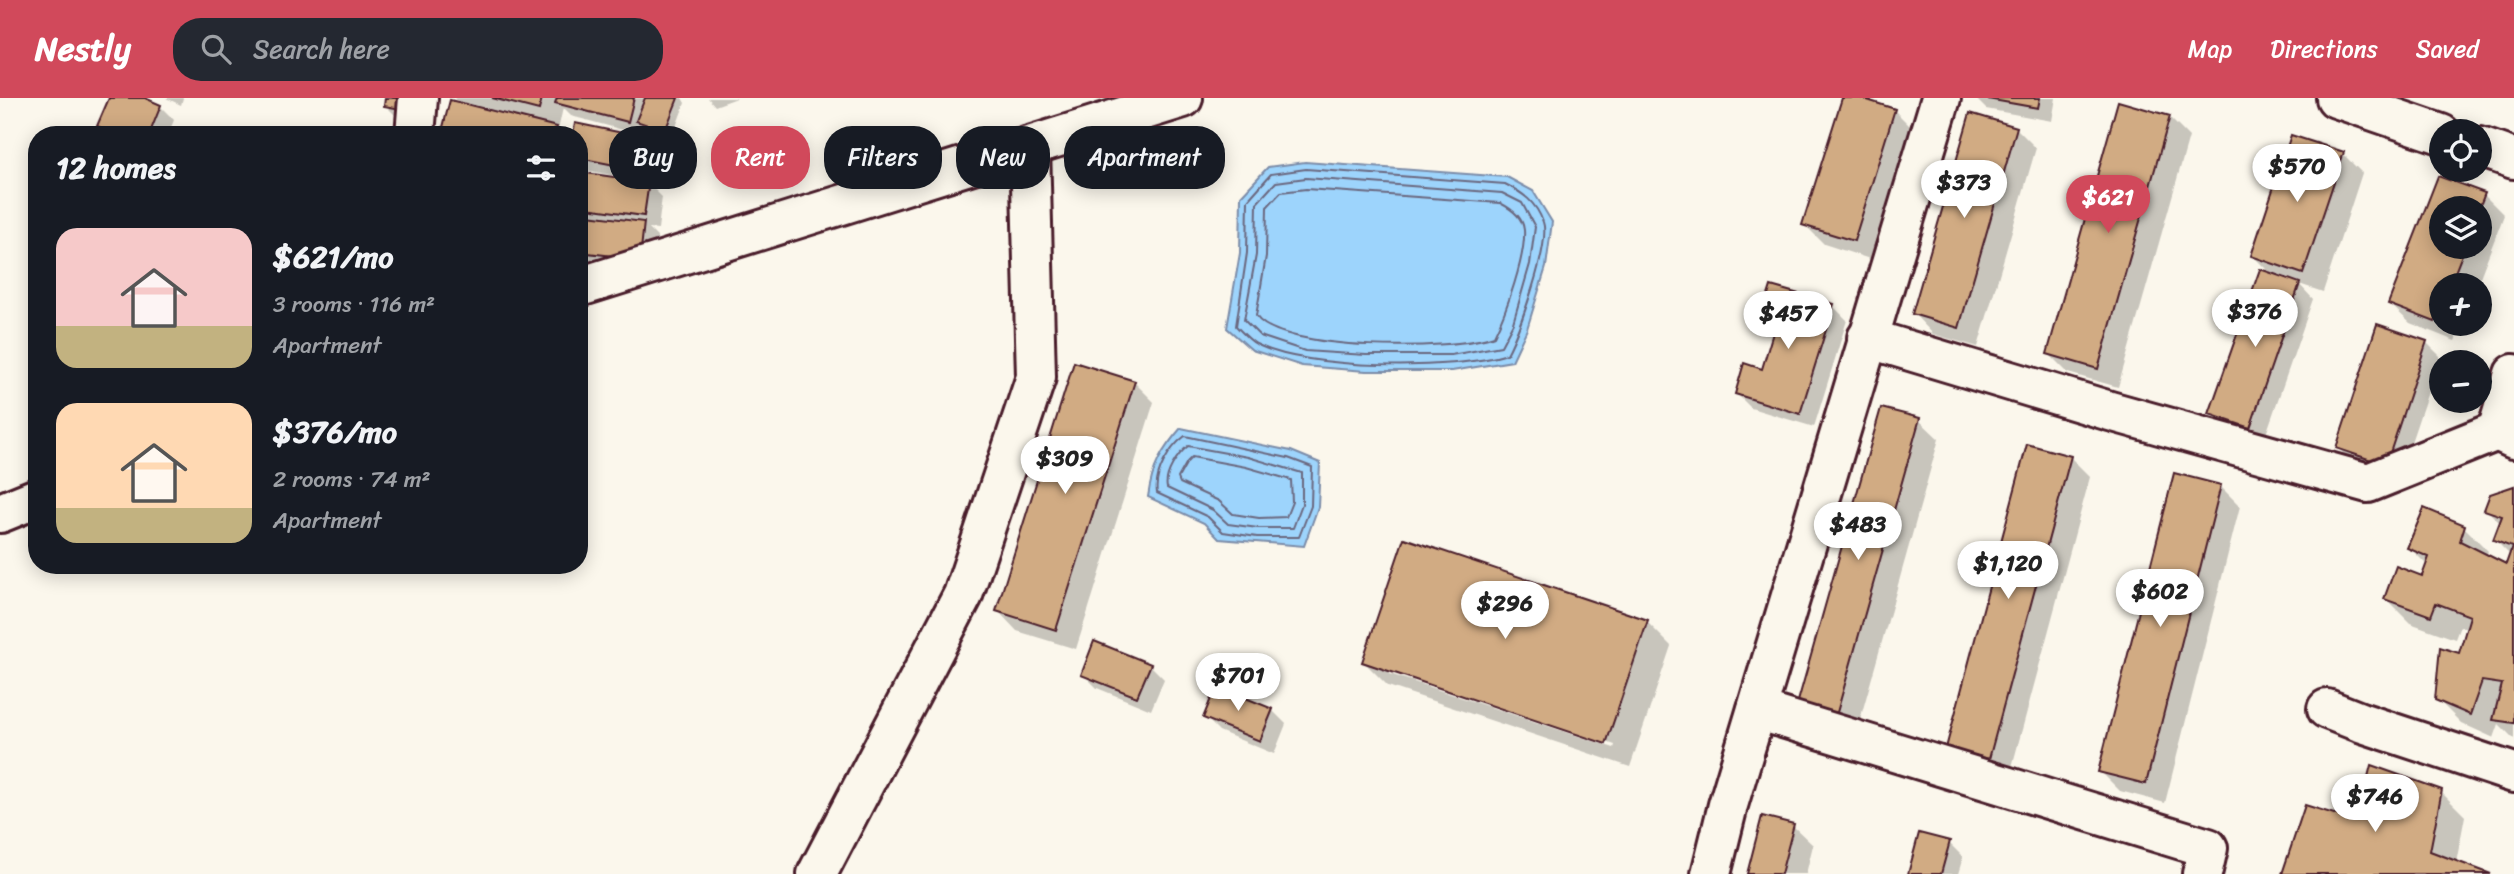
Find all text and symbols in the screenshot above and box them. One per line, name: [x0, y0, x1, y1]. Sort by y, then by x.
search box: [173, 18, 663, 81]
text: Nestly: [35, 20, 131, 78]
text: Search here: [253, 26, 390, 72]
text: Map: [2188, 28, 2232, 70]
text: Directions: [2270, 28, 2378, 70]
text: Saved: [2416, 28, 2479, 70]
icon: search: [197, 30, 235, 68]
map controls: [2429, 119, 2492, 413]
button: locate: [2429, 119, 2492, 182]
chip: Buy: [609, 126, 697, 189]
chip: Rent: [711, 126, 810, 189]
chip: Filters: [824, 126, 942, 189]
chip: New: [956, 126, 1050, 189]
chip: Apartment: [1064, 126, 1225, 189]
text: 12 homes: [56, 141, 176, 195]
pin: $570: [2256, 144, 2338, 204]
text: $570: [2268, 146, 2326, 187]
icon: filters: [522, 149, 560, 187]
pin: $373: [1923, 160, 2005, 220]
text: $373: [1937, 162, 1991, 203]
pin: $621: [2067, 176, 2149, 235]
text: $621: [2082, 177, 2134, 218]
button: layers: [2429, 196, 2492, 259]
text: $621/mo: [273, 230, 394, 284]
icon: home: [112, 256, 196, 340]
button: +: [2429, 273, 2492, 336]
text: 3 rooms · 116 m²: [273, 284, 435, 325]
pin: $376: [2214, 289, 2296, 349]
text: $376: [2228, 291, 2282, 332]
pin: $457: [1747, 292, 1829, 351]
text: $457: [1759, 293, 1817, 334]
text: Apartment: [273, 325, 382, 366]
button: −: [2429, 350, 2492, 413]
text: $376/mo: [273, 405, 397, 459]
icon: home: [112, 431, 196, 515]
pin: $309: [1024, 436, 1106, 496]
text: $309: [1037, 438, 1093, 479]
text: 2 rooms · 74 m²: [273, 459, 430, 500]
text: Apartment: [273, 500, 382, 541]
pin: $483: [1817, 503, 1899, 562]
text: $483: [1830, 504, 1886, 545]
pin: $1,120: [1951, 542, 2065, 601]
text: $1,120: [1973, 543, 2043, 584]
pin: $602: [2119, 570, 2201, 629]
text: $602: [2132, 571, 2188, 612]
pin: $296: [1464, 582, 1546, 641]
text: $296: [1477, 583, 1533, 624]
pin: $701: [1197, 654, 1279, 713]
text: $701: [1211, 655, 1265, 696]
pin: $746: [2334, 774, 2416, 834]
text: $746: [2347, 776, 2403, 817]

